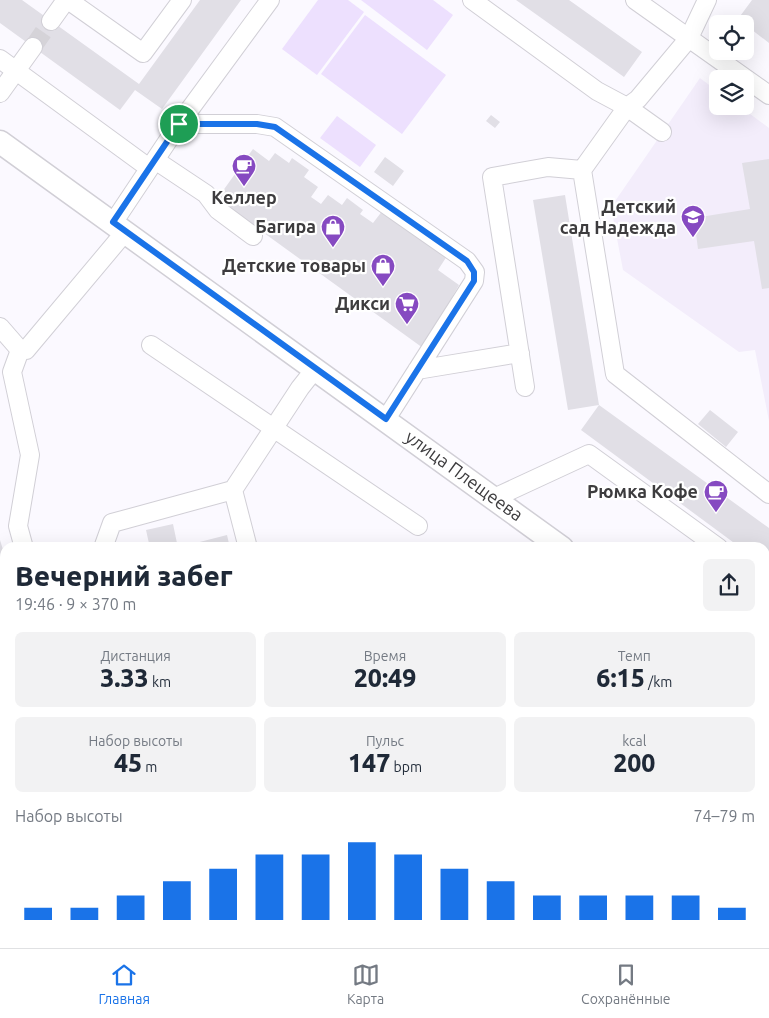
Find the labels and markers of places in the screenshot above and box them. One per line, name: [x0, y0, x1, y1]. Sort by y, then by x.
pin: [158, 103, 200, 145]
cafe icon: Келлер: [231, 153, 257, 187]
place label: Келлер: [211, 187, 277, 207]
place label: Детский сад Надежда: [560, 196, 676, 237]
school or university icon: Детский сад Надежда: [680, 204, 706, 238]
shop icon: Багира: [320, 214, 346, 248]
place label: Багира: [255, 216, 316, 236]
shop icon: Детские товары: [370, 253, 396, 287]
place label: Детские товары: [222, 255, 366, 275]
supermarket icon: Дикси: [394, 291, 420, 325]
place label: Дикси: [335, 293, 390, 313]
cafe icon: Рюмка Кофе: [703, 479, 729, 513]
place label: Рюмка Кофе: [587, 481, 698, 501]

